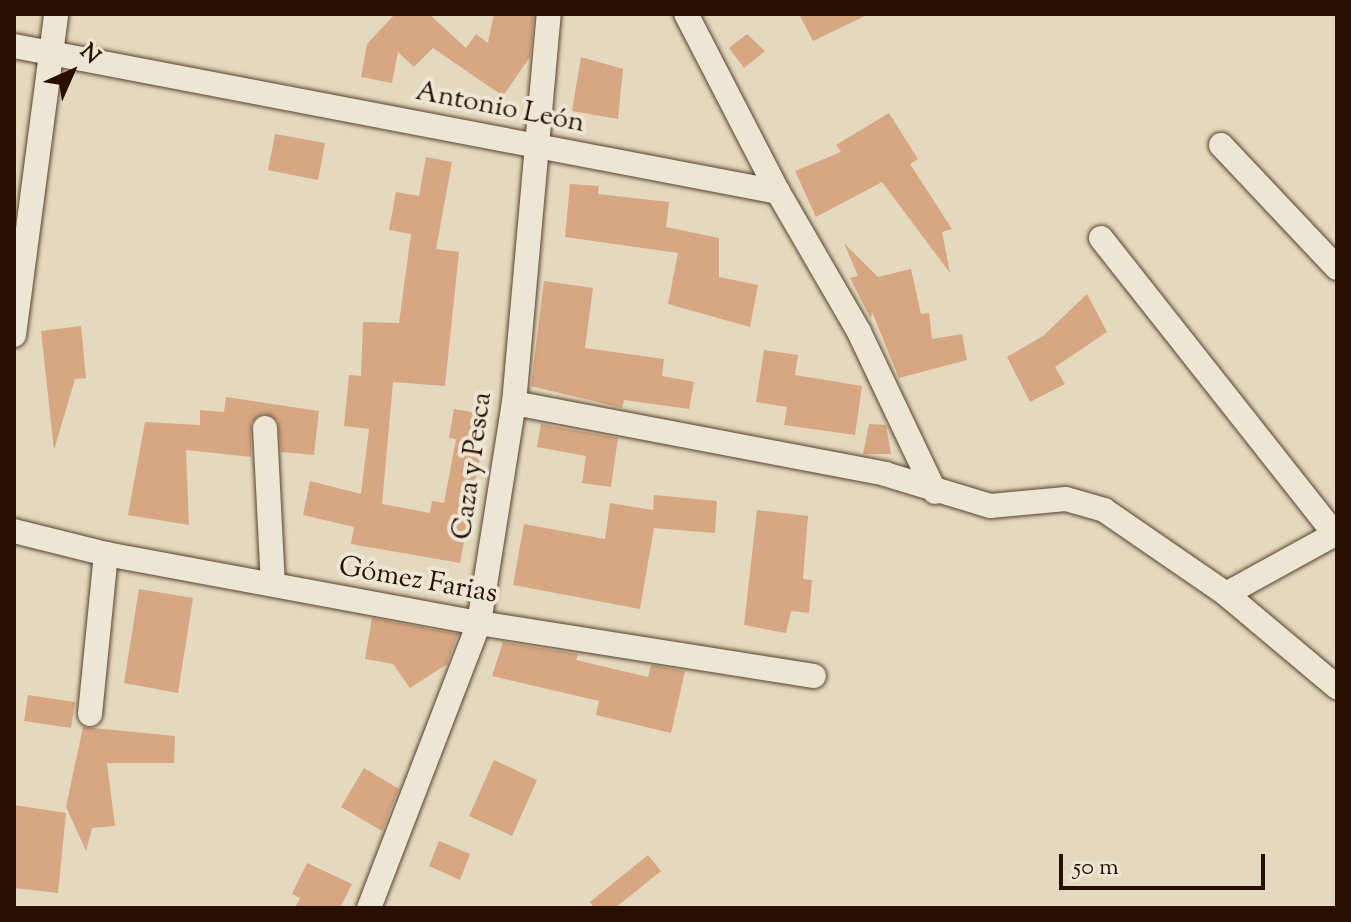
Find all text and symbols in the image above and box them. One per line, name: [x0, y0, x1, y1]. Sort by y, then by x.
north arrow: [32, 32, 112, 112]
text: N: [71, 38, 106, 73]
street label: Antonio León: [413, 75, 587, 141]
street label: Caza y Pesca: [446, 390, 500, 542]
street label: Gómez Farias: [336, 551, 500, 611]
scale bar: [1063, 838, 1269, 888]
text: 50 m: [1073, 851, 1119, 885]

